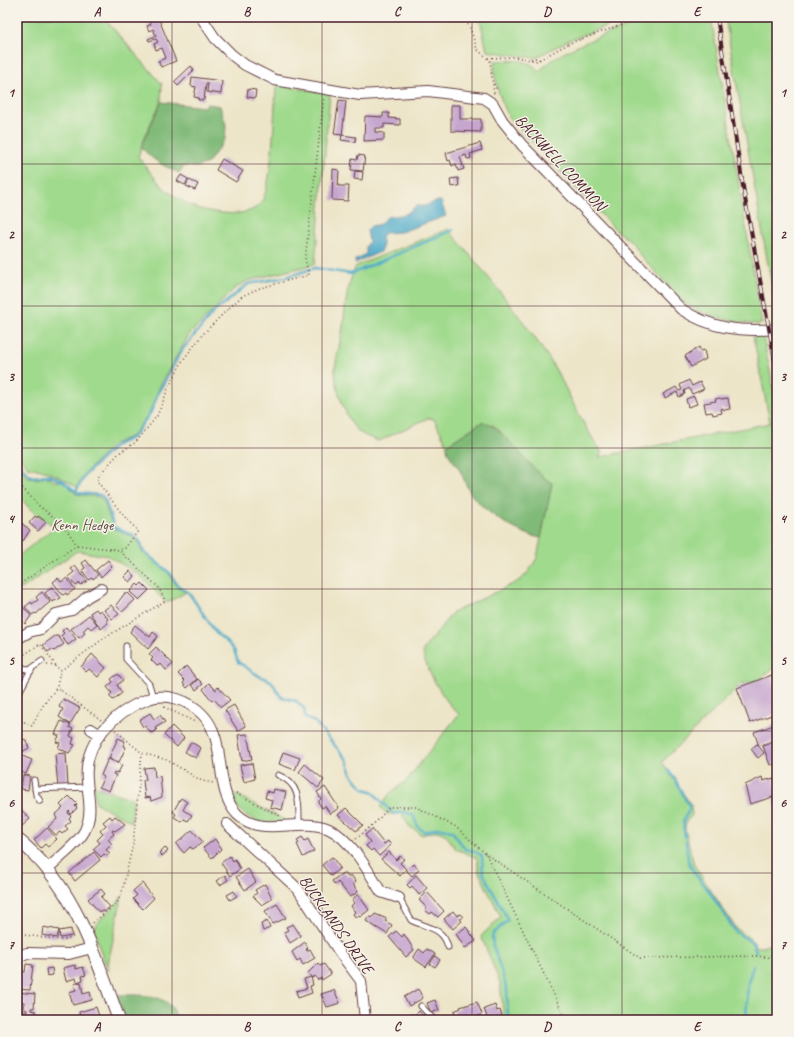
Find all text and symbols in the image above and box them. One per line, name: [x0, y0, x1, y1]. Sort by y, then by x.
text: A: [94, 4, 102, 20]
text: B: [244, 4, 252, 20]
text: C: [394, 4, 402, 20]
text: D: [543, 4, 552, 20]
text: E: [694, 4, 703, 20]
text: 1: [8, 85, 16, 101]
text: 1: [780, 85, 788, 101]
street label: BACKWELL COMMON: [511, 110, 612, 217]
text: 2: [8, 227, 15, 243]
text: 2: [780, 227, 787, 243]
text: 3: [8, 369, 15, 385]
text: 3: [780, 369, 787, 385]
text: 4: [8, 511, 16, 527]
text: 4: [780, 511, 788, 527]
park label: Kenn Hedge: [51, 515, 115, 535]
text: 5: [8, 653, 15, 669]
text: 5: [780, 653, 787, 669]
text: 6: [8, 795, 15, 811]
text: 6: [780, 795, 787, 811]
street label: BUCKLANDS DRIVE: [295, 871, 379, 980]
text: 7: [8, 937, 15, 953]
text: 7: [780, 937, 787, 953]
text: A: [94, 1019, 102, 1035]
text: B: [244, 1019, 252, 1035]
text: C: [394, 1019, 402, 1035]
text: D: [543, 1019, 552, 1035]
text: E: [694, 1019, 703, 1035]

